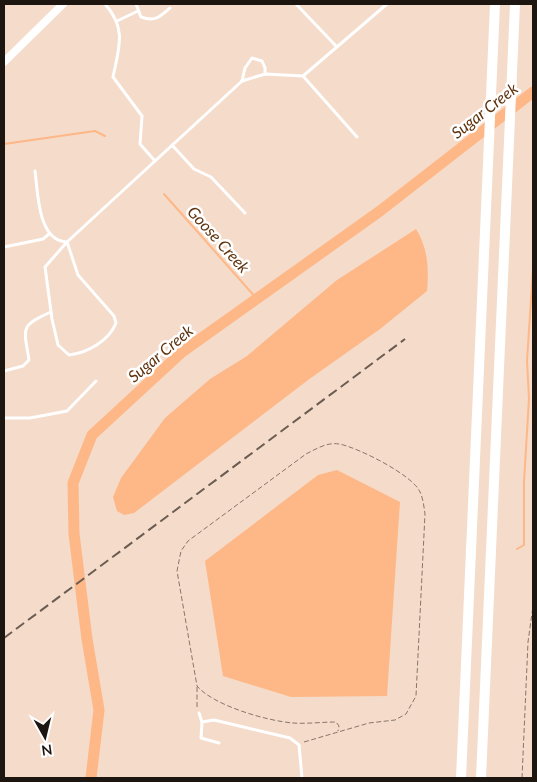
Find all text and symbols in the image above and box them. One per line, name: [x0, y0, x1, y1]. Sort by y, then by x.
water label: Sugar Creek: [447, 78, 521, 142]
water label: Goose Creek: [184, 202, 254, 277]
water label: Sugar Creek: [124, 320, 197, 386]
north arrow: [20, 712, 70, 762]
text: N: [40, 741, 53, 760]

